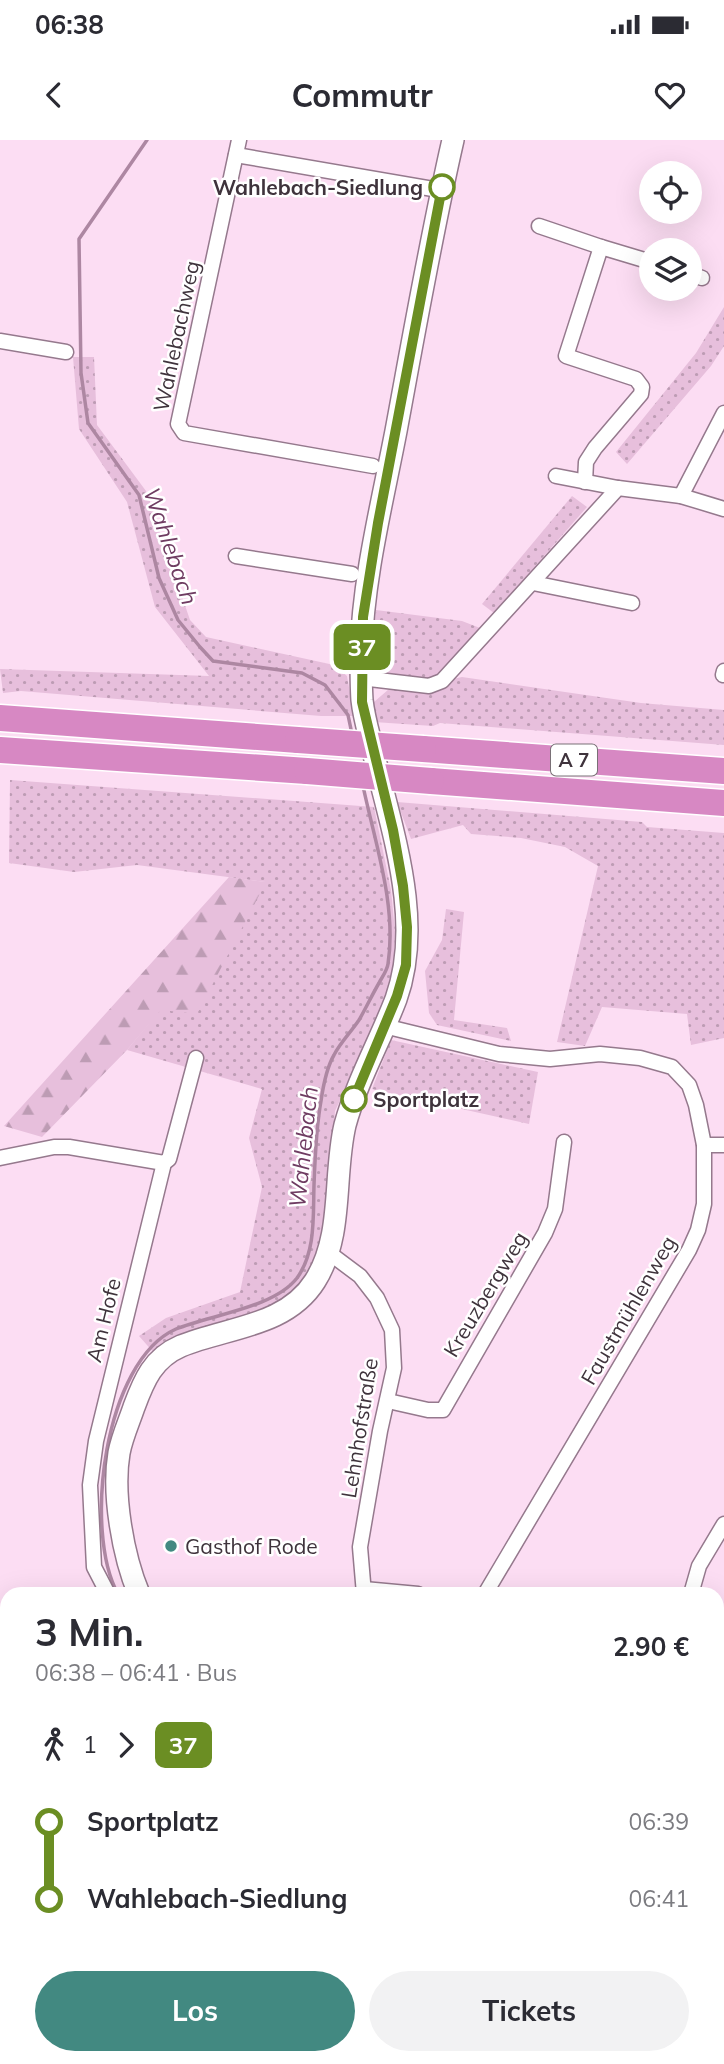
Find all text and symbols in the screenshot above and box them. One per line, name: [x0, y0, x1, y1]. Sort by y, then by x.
text: 06:38: [35, 8, 104, 41]
text: Commutr: [291, 75, 433, 115]
icon: back: [35, 76, 73, 114]
icon: heart: [651, 76, 689, 114]
map controls: [639, 161, 702, 301]
button: locate: [639, 161, 702, 224]
place label: Wahlebach-Siedlung: [213, 174, 423, 200]
marker: Wahlebach-Siedlung: [429, 174, 455, 200]
button: layers: [639, 238, 702, 301]
street label: Wahlebachweg: [147, 258, 205, 414]
water label: Wahlebach: [137, 484, 205, 608]
line badge: 37: [330, 624, 394, 670]
text: 37: [348, 632, 376, 662]
road number: A 7: [551, 744, 597, 776]
water label: Wahlebach: [282, 1085, 324, 1209]
marker: Sportplatz: [341, 1086, 367, 1112]
place label: Sportplatz: [373, 1086, 479, 1112]
street label: Kreuzbergweg: [437, 1227, 533, 1361]
street label: Faustmühlenweg: [575, 1231, 681, 1389]
street label: Am Hofe: [80, 1275, 126, 1365]
street label: Lehnhofstraße: [335, 1356, 383, 1500]
place label: Gasthof Rode: [185, 1533, 318, 1559]
marker: Gasthof Rode: [163, 1538, 179, 1554]
text: 3 Min.: [35, 1608, 144, 1656]
text: 2.90 €: [613, 1630, 689, 1663]
text: 06:38 – 06:41 · Bus: [35, 1658, 237, 1687]
icon: walk: [35, 1726, 73, 1764]
icon: forward: [107, 1726, 145, 1764]
text: 1: [83, 1730, 97, 1759]
text: 37: [169, 1730, 198, 1760]
text: Sportplatz: [87, 1805, 219, 1838]
text: 06:39: [629, 1807, 689, 1836]
text: Wahlebach-Siedlung: [87, 1882, 347, 1915]
text: 06:41: [629, 1884, 689, 1913]
button: Los: [35, 1971, 355, 2051]
button: Tickets: [369, 1971, 689, 2051]

